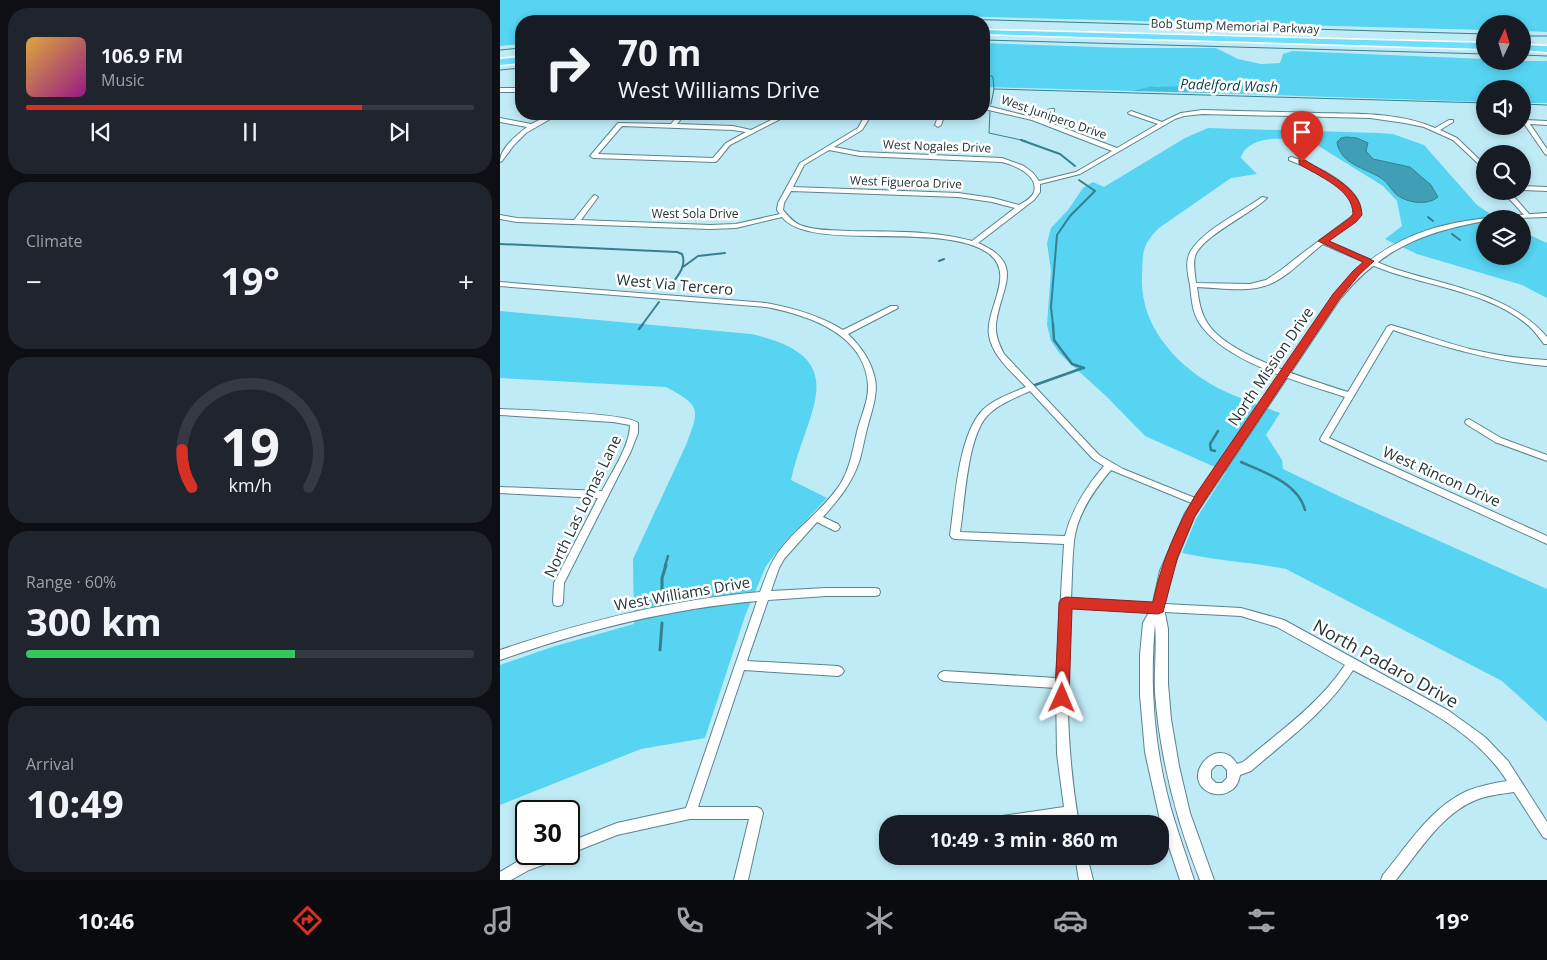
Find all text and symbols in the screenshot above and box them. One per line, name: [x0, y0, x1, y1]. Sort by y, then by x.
street label: Bob Stump Memorial Parkway: [1150, 15, 1321, 37]
north arrow: [1476, 15, 1531, 70]
map controls: [1476, 15, 1531, 265]
text: 70 m: [618, 29, 701, 76]
icon: right: [535, 35, 600, 100]
text: 106.9 FM: [101, 43, 183, 69]
text: Music: [101, 69, 145, 91]
text: West Williams Drive: [618, 74, 820, 104]
water label: Padelford Wash: [1180, 74, 1278, 96]
button: sound: [1476, 80, 1531, 135]
street label: West Junipero Drive: [999, 91, 1109, 143]
pin: [1281, 111, 1323, 162]
icon: previous: [87, 118, 115, 146]
icon: pause: [236, 118, 264, 146]
icon: next: [385, 118, 413, 146]
icon: arrive: [1288, 118, 1316, 146]
street label: West Nogales Drive: [883, 136, 992, 156]
button: search: [1476, 145, 1531, 200]
street label: West Figueroa Drive: [850, 172, 963, 192]
street label: West Sola Drive: [652, 205, 739, 222]
button: layers: [1476, 210, 1531, 265]
text: Climate: [26, 230, 83, 252]
text: 19°: [220, 254, 280, 306]
text: −: [26, 262, 42, 300]
text: +: [458, 262, 474, 300]
street label: West Via Tercero: [616, 269, 734, 299]
street label: North Mission Drive: [1223, 303, 1317, 429]
text: 19: [220, 410, 280, 481]
street label: North Las Lomas Lane: [539, 432, 625, 580]
street label: West Rincon Drive: [1380, 441, 1504, 511]
text: km/h: [228, 473, 272, 497]
text: Range · 60%: [26, 571, 116, 593]
street label: West Williams Drive: [612, 571, 752, 615]
text: 300 km: [26, 595, 162, 647]
street label: North Padaro Drive: [1309, 613, 1463, 713]
position arrow: [1035, 671, 1087, 723]
text: Arrival: [26, 753, 74, 775]
text: 10:49: [26, 777, 124, 829]
speed limit sign: 30: [515, 800, 580, 865]
text: 10:49 · 3 min · 860 m: [930, 827, 1118, 853]
icon: directions: [290, 903, 325, 938]
icon: music: [481, 903, 516, 938]
icon: phone: [672, 903, 707, 938]
icon: climate: [862, 903, 897, 938]
icon: car: [1053, 903, 1088, 938]
icon: filters: [1244, 903, 1279, 938]
text: 10:46: [78, 905, 134, 935]
text: 19°: [1434, 905, 1469, 935]

